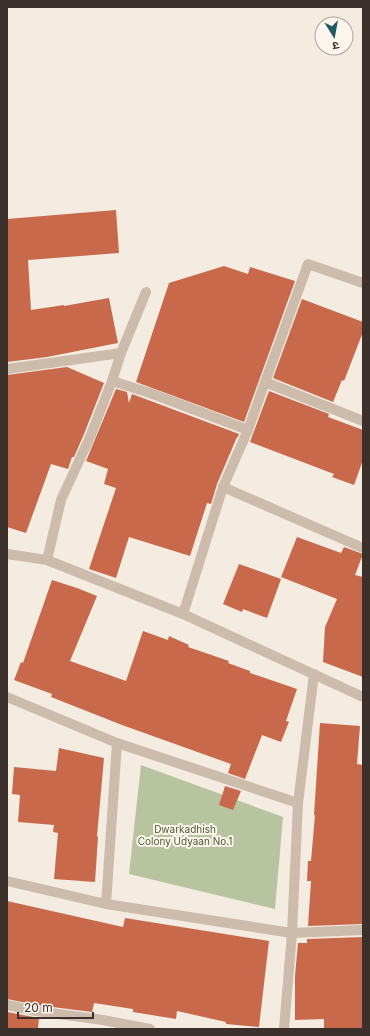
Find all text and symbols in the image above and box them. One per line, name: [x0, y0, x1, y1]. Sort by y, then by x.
north arrow: [314, 16, 354, 56]
text: उ: [331, 38, 340, 53]
park label: Dwarkadhish Colony Udyaan No.1: [138, 823, 232, 847]
scale bar: [18, 994, 93, 1020]
text: 20 m: [24, 1000, 53, 1015]

